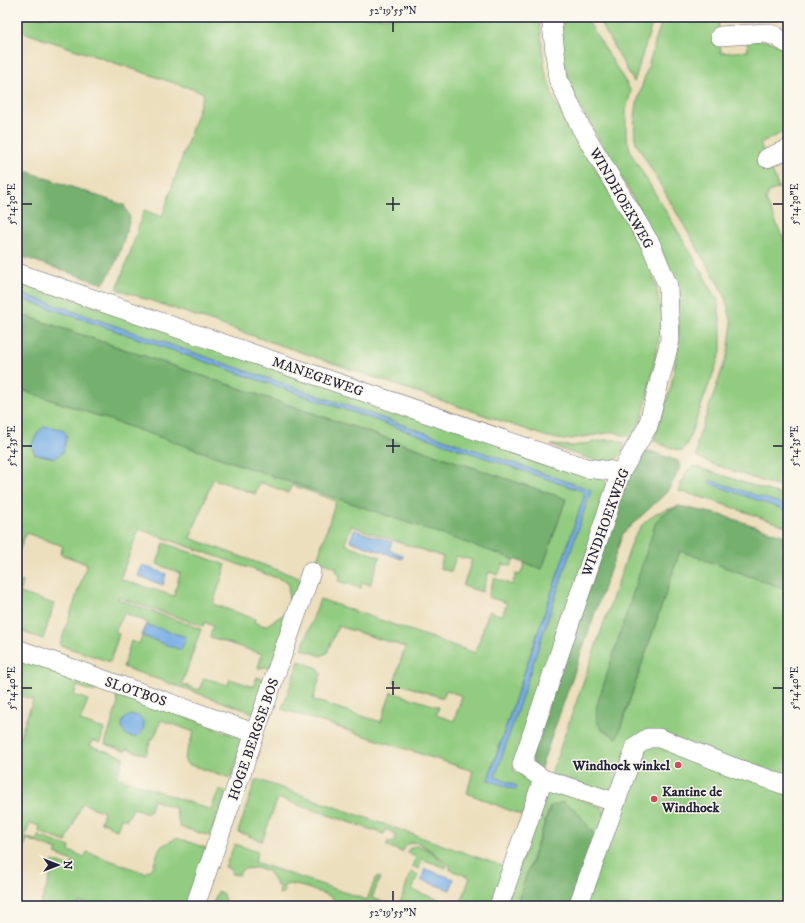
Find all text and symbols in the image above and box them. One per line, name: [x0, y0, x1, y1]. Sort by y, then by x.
text: 52°19'55"N: [369, 5, 417, 17]
street label: WINDHOEKWEG: [584, 144, 657, 252]
text: 5°14'30"E: [6, 183, 18, 225]
text: 5°14'30"E: [789, 183, 801, 225]
street label: MANEGEWEG: [270, 353, 366, 401]
text: 5°14'35"E: [6, 426, 18, 466]
text: 5°14'35"E: [789, 426, 801, 466]
street label: WINDHOEKWEG: [578, 466, 634, 580]
text: 5°14'40"E: [6, 666, 18, 710]
text: 5°14'40"E: [789, 666, 801, 710]
street label: SLOTBOS: [102, 673, 169, 711]
street label: HOGE BERGSE BOS: [225, 676, 283, 803]
place label: Windhoek winkel: [572, 757, 671, 775]
marker: Windhoek winkel: [673, 760, 683, 770]
place label: Kantine de Windhoek: [661, 783, 722, 817]
marker: Kantine de Windhoek: [649, 794, 659, 804]
north arrow: [38, 845, 78, 885]
text: N: [60, 860, 74, 870]
text: 52°19'55"N: [369, 907, 417, 919]

